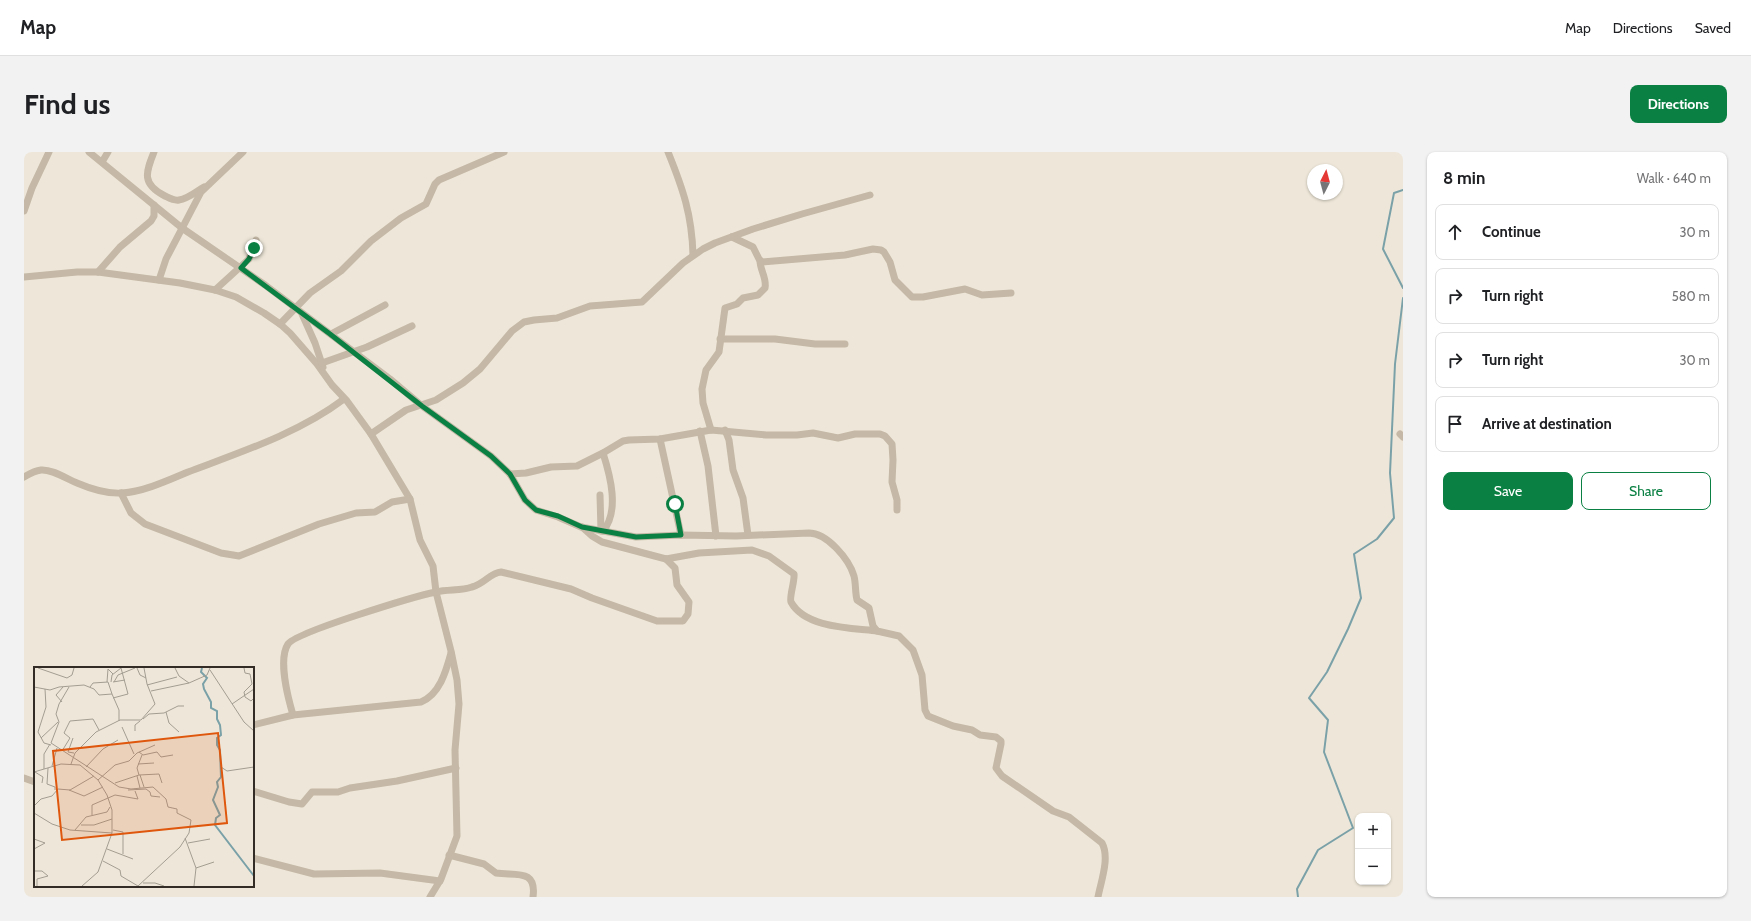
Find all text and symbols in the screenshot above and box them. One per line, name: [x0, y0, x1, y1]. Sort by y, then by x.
text: Map: [20, 16, 56, 39]
text: Map: [1565, 19, 1591, 37]
text: Directions: [1613, 19, 1673, 37]
text: Saved: [1695, 19, 1731, 37]
button: Directions: [1630, 85, 1727, 123]
text: Find us: [24, 87, 110, 121]
north arrow: [1307, 164, 1343, 200]
text: 8 min: [1443, 168, 1485, 188]
text: Walk · 640 m: [1637, 170, 1711, 186]
icon: ahead: [1444, 221, 1466, 243]
text: Continue: [1482, 223, 1541, 241]
text: 30 m: [1680, 224, 1710, 240]
route end: [245, 239, 263, 257]
icon: right: [1444, 285, 1466, 307]
text: Turn right: [1482, 287, 1543, 305]
text: 580 m: [1672, 288, 1710, 304]
icon: right: [1444, 349, 1466, 371]
text: Turn right: [1482, 351, 1543, 369]
text: 30 m: [1680, 352, 1710, 368]
icon: arrive: [1444, 413, 1466, 435]
text: Arrive at destination: [1482, 415, 1612, 433]
button: Save: [1443, 472, 1573, 510]
button: Share: [1581, 472, 1711, 510]
route start: [666, 495, 684, 513]
inset map: [34, 667, 254, 887]
map controls: [1355, 813, 1391, 885]
button: +: [1355, 813, 1391, 849]
button: −: [1355, 849, 1391, 885]

